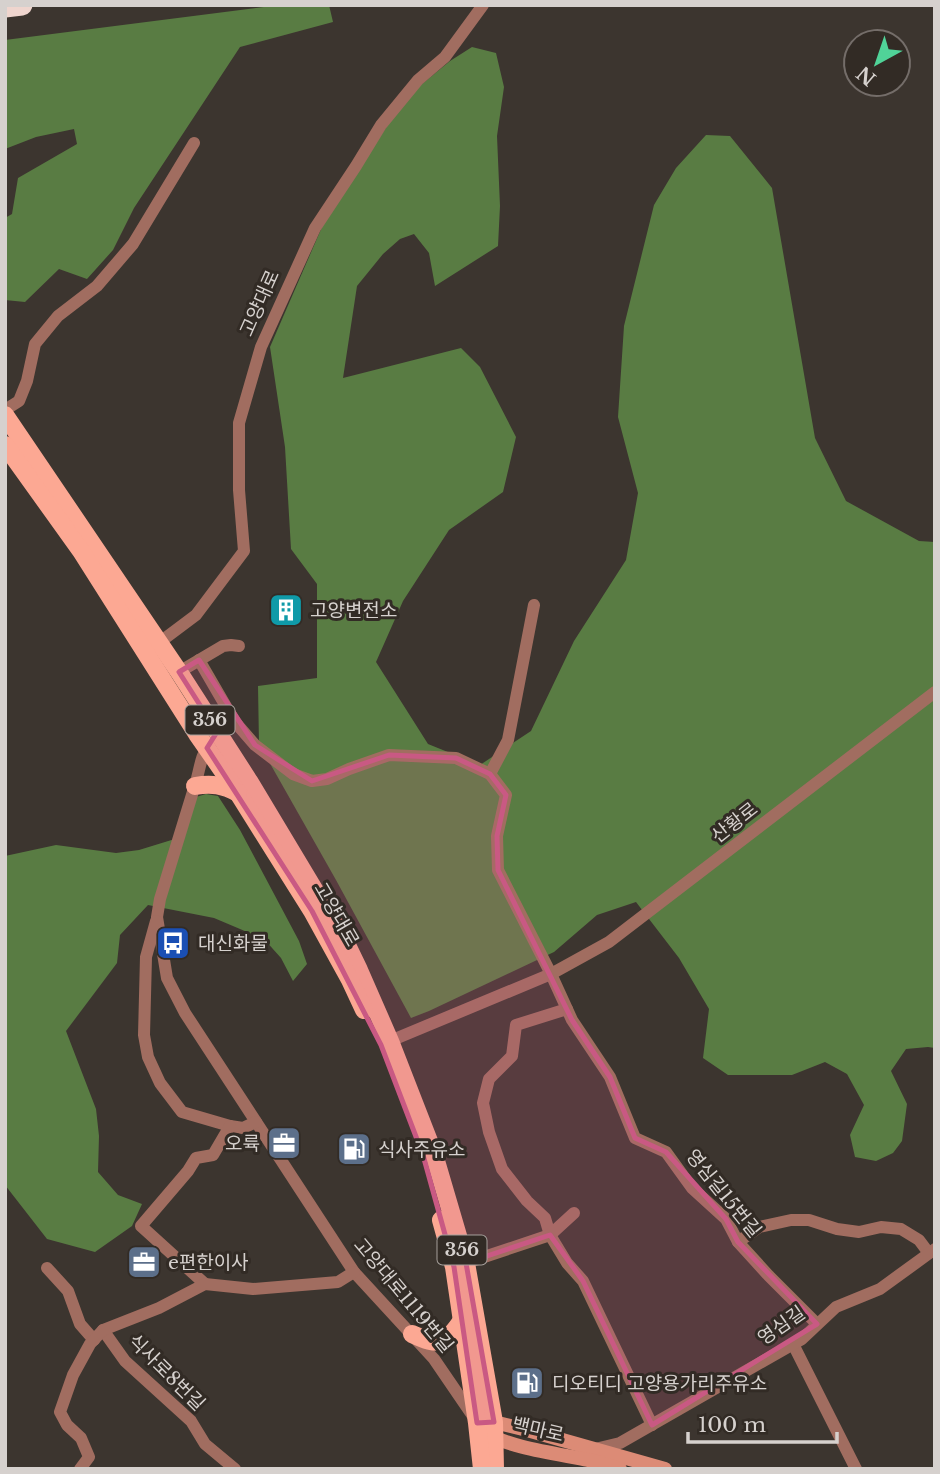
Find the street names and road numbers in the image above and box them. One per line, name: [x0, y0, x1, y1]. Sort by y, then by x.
street label: 고양대로: [235, 267, 284, 340]
road number: 356: [186, 706, 234, 734]
street label: 산황로: [707, 797, 762, 848]
street label: 고양대로: [309, 878, 364, 950]
street label: 영심길15번길: [681, 1145, 766, 1242]
street label: 고양대로1119번길: [349, 1233, 458, 1357]
road number: 356: [438, 1236, 486, 1265]
street label: 영심길: [753, 1301, 809, 1350]
street label: 식사로8번길: [124, 1329, 210, 1415]
street label: 백마로: [510, 1412, 566, 1447]

